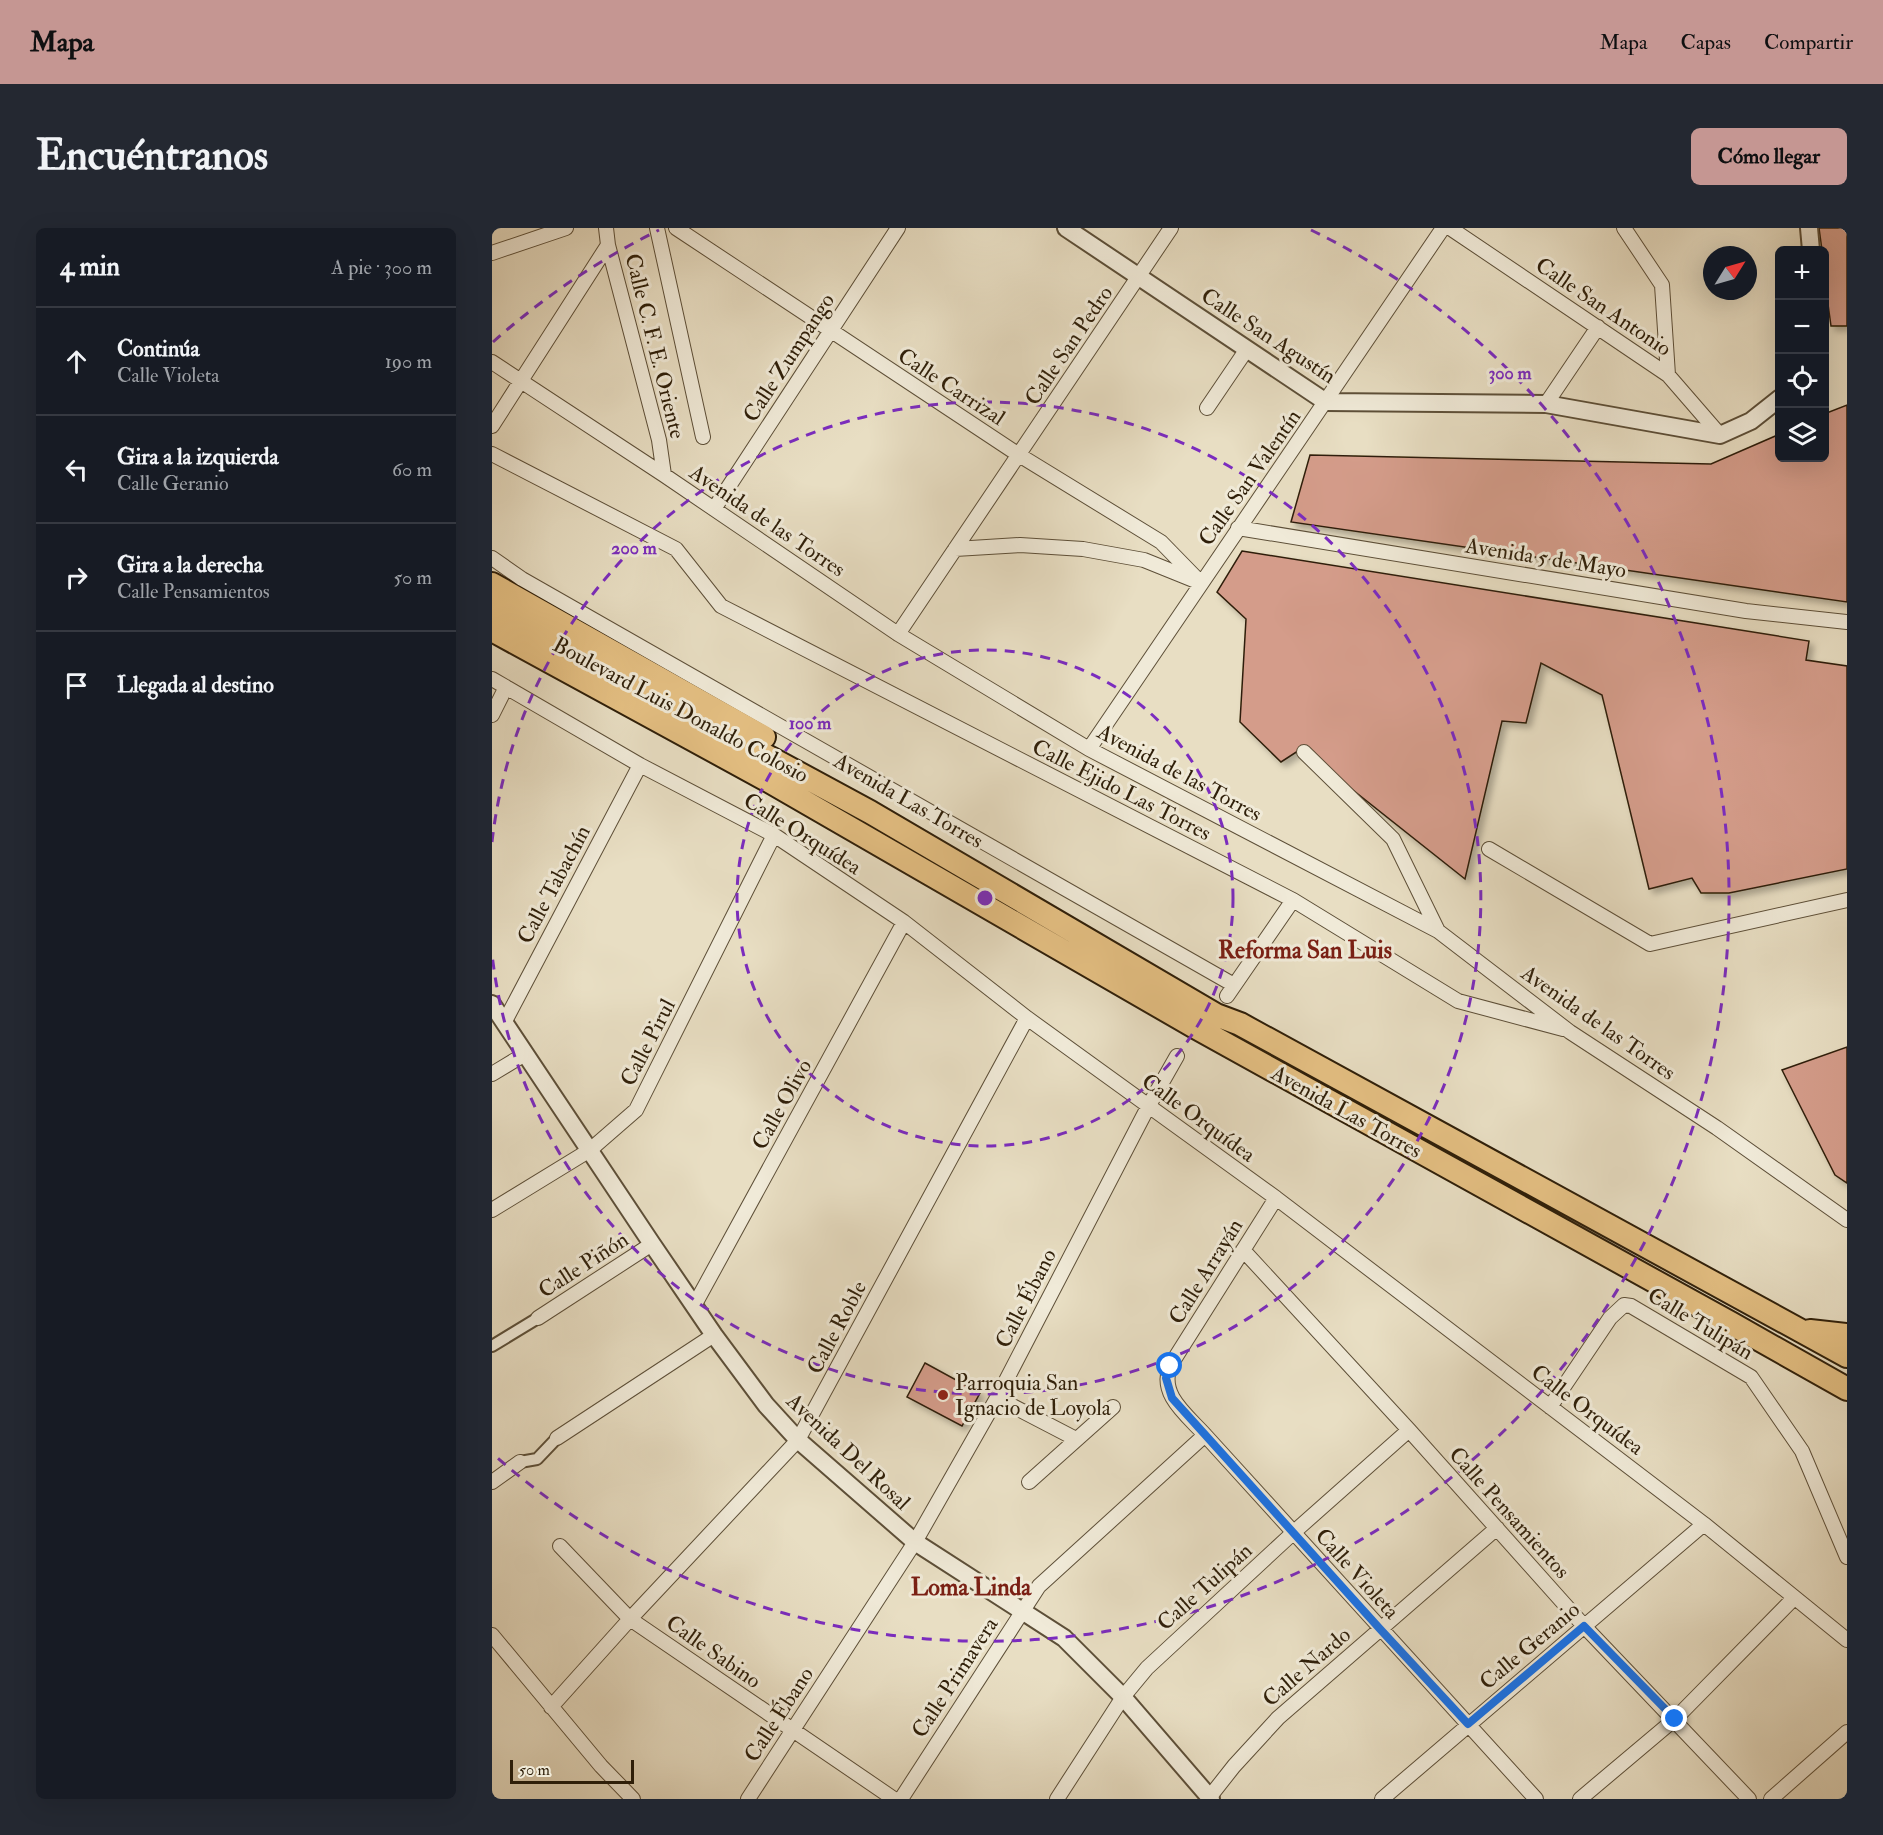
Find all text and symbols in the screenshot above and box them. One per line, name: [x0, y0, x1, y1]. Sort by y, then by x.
text: Mapa: [30, 25, 94, 60]
text: Mapa: [1600, 29, 1648, 56]
text: Capas: [1681, 29, 1731, 56]
text: Compartir: [1764, 29, 1853, 56]
button: Cómo llegar: [1691, 128, 1847, 185]
text: Encuéntranos: [36, 130, 268, 182]
north arrow: [1703, 246, 1757, 300]
map controls: [1775, 246, 1829, 462]
button: +: [1775, 246, 1829, 300]
text: 4 min: [60, 251, 120, 283]
street label: Calle C. F. E. Oriente: [618, 251, 692, 442]
street label: Calle San Antonio: [1530, 251, 1677, 363]
text: A pie · 300 m: [331, 255, 432, 280]
street label: Calle San Pedro: [1019, 280, 1119, 411]
street label: Calle San Agustín: [1196, 282, 1341, 390]
street label: Calle Zumpango: [737, 288, 842, 428]
button: −: [1775, 300, 1829, 354]
text: Continúa: [117, 335, 200, 363]
street label: Calle Carrizal: [892, 342, 1011, 432]
icon: ahead: [60, 345, 93, 378]
text: 190 m: [385, 349, 432, 374]
button: locate: [1775, 354, 1829, 408]
text: 300 m: [1488, 362, 1533, 385]
text: Calle Violeta: [117, 363, 219, 388]
street label: Calle San Valentín: [1192, 404, 1307, 551]
button: layers: [1775, 408, 1829, 462]
text: Gira a la izquierda: [117, 443, 278, 471]
icon: left: [60, 453, 93, 486]
text: 60 m: [392, 457, 432, 482]
street label: Avenida de las Torres: [683, 458, 851, 583]
text: Calle Geranio: [117, 471, 229, 496]
street label: Avenida 5 de Mayo: [1462, 531, 1628, 585]
text: 200 m: [611, 537, 658, 560]
text: Gira a la derecha: [117, 551, 263, 579]
icon: right: [60, 561, 93, 594]
text: 50 m: [393, 565, 432, 590]
text: Calle Pensamientos: [117, 579, 270, 604]
street label: Boulevard Luis Donaldo Colosio: [548, 630, 813, 789]
icon: arrive: [60, 669, 93, 702]
text: Llegada al destino: [117, 671, 274, 699]
text: 100 m: [789, 712, 832, 735]
street label: Avenida de las Torres: [1092, 717, 1267, 828]
street label: Calle Ejido Las Torres: [1027, 733, 1216, 847]
street label: Avenida Las Torres: [828, 746, 988, 855]
street label: Calle Orquídea: [738, 787, 867, 882]
street label: Calle Tabachín: [511, 820, 597, 949]
centre of rings: [975, 888, 995, 908]
district label: Reforma San Luis: [1218, 935, 1392, 966]
street label: Avenida de las Torres: [1515, 959, 1681, 1087]
street label: Calle Pirul: [614, 994, 682, 1091]
street label: Calle Olivo: [746, 1054, 818, 1155]
street label: Avenida Las Torres: [1265, 1058, 1427, 1165]
street label: Calle Orquídea: [1136, 1067, 1262, 1169]
street label: Calle Arrayán: [1162, 1214, 1249, 1330]
street label: Calle Piñón: [533, 1225, 634, 1304]
street label: Calle Ébano: [988, 1244, 1063, 1353]
street label: Calle Roble: [801, 1276, 873, 1379]
street label: Calle Tulipán: [1642, 1281, 1758, 1367]
route start: [1156, 1352, 1182, 1378]
street label: Calle Orquídea: [1526, 1358, 1650, 1462]
place label: Parroquia San Ignacio de Loyola: [955, 1369, 1112, 1422]
street label: Avenida Del Rosal: [780, 1387, 916, 1517]
marker: Parroquia San Ignacio de Loyola: [936, 1388, 950, 1402]
street label: Calle Pensamientos: [1443, 1441, 1576, 1584]
street label: Calle Violeta: [1309, 1522, 1406, 1626]
street label: Calle Tulipán: [1151, 1537, 1259, 1638]
district label: Loma Linda: [911, 1572, 1032, 1603]
street label: Calle Geranio: [1474, 1596, 1586, 1696]
street label: Calle Sabino: [660, 1609, 766, 1695]
street label: Calle Primavera: [905, 1611, 1005, 1743]
street label: Calle Nardo: [1257, 1621, 1357, 1713]
street label: Calle Ébano: [737, 1661, 820, 1767]
route end: [1661, 1705, 1687, 1731]
scale bar: [510, 1757, 634, 1784]
text: 50 m: [519, 1760, 550, 1780]

